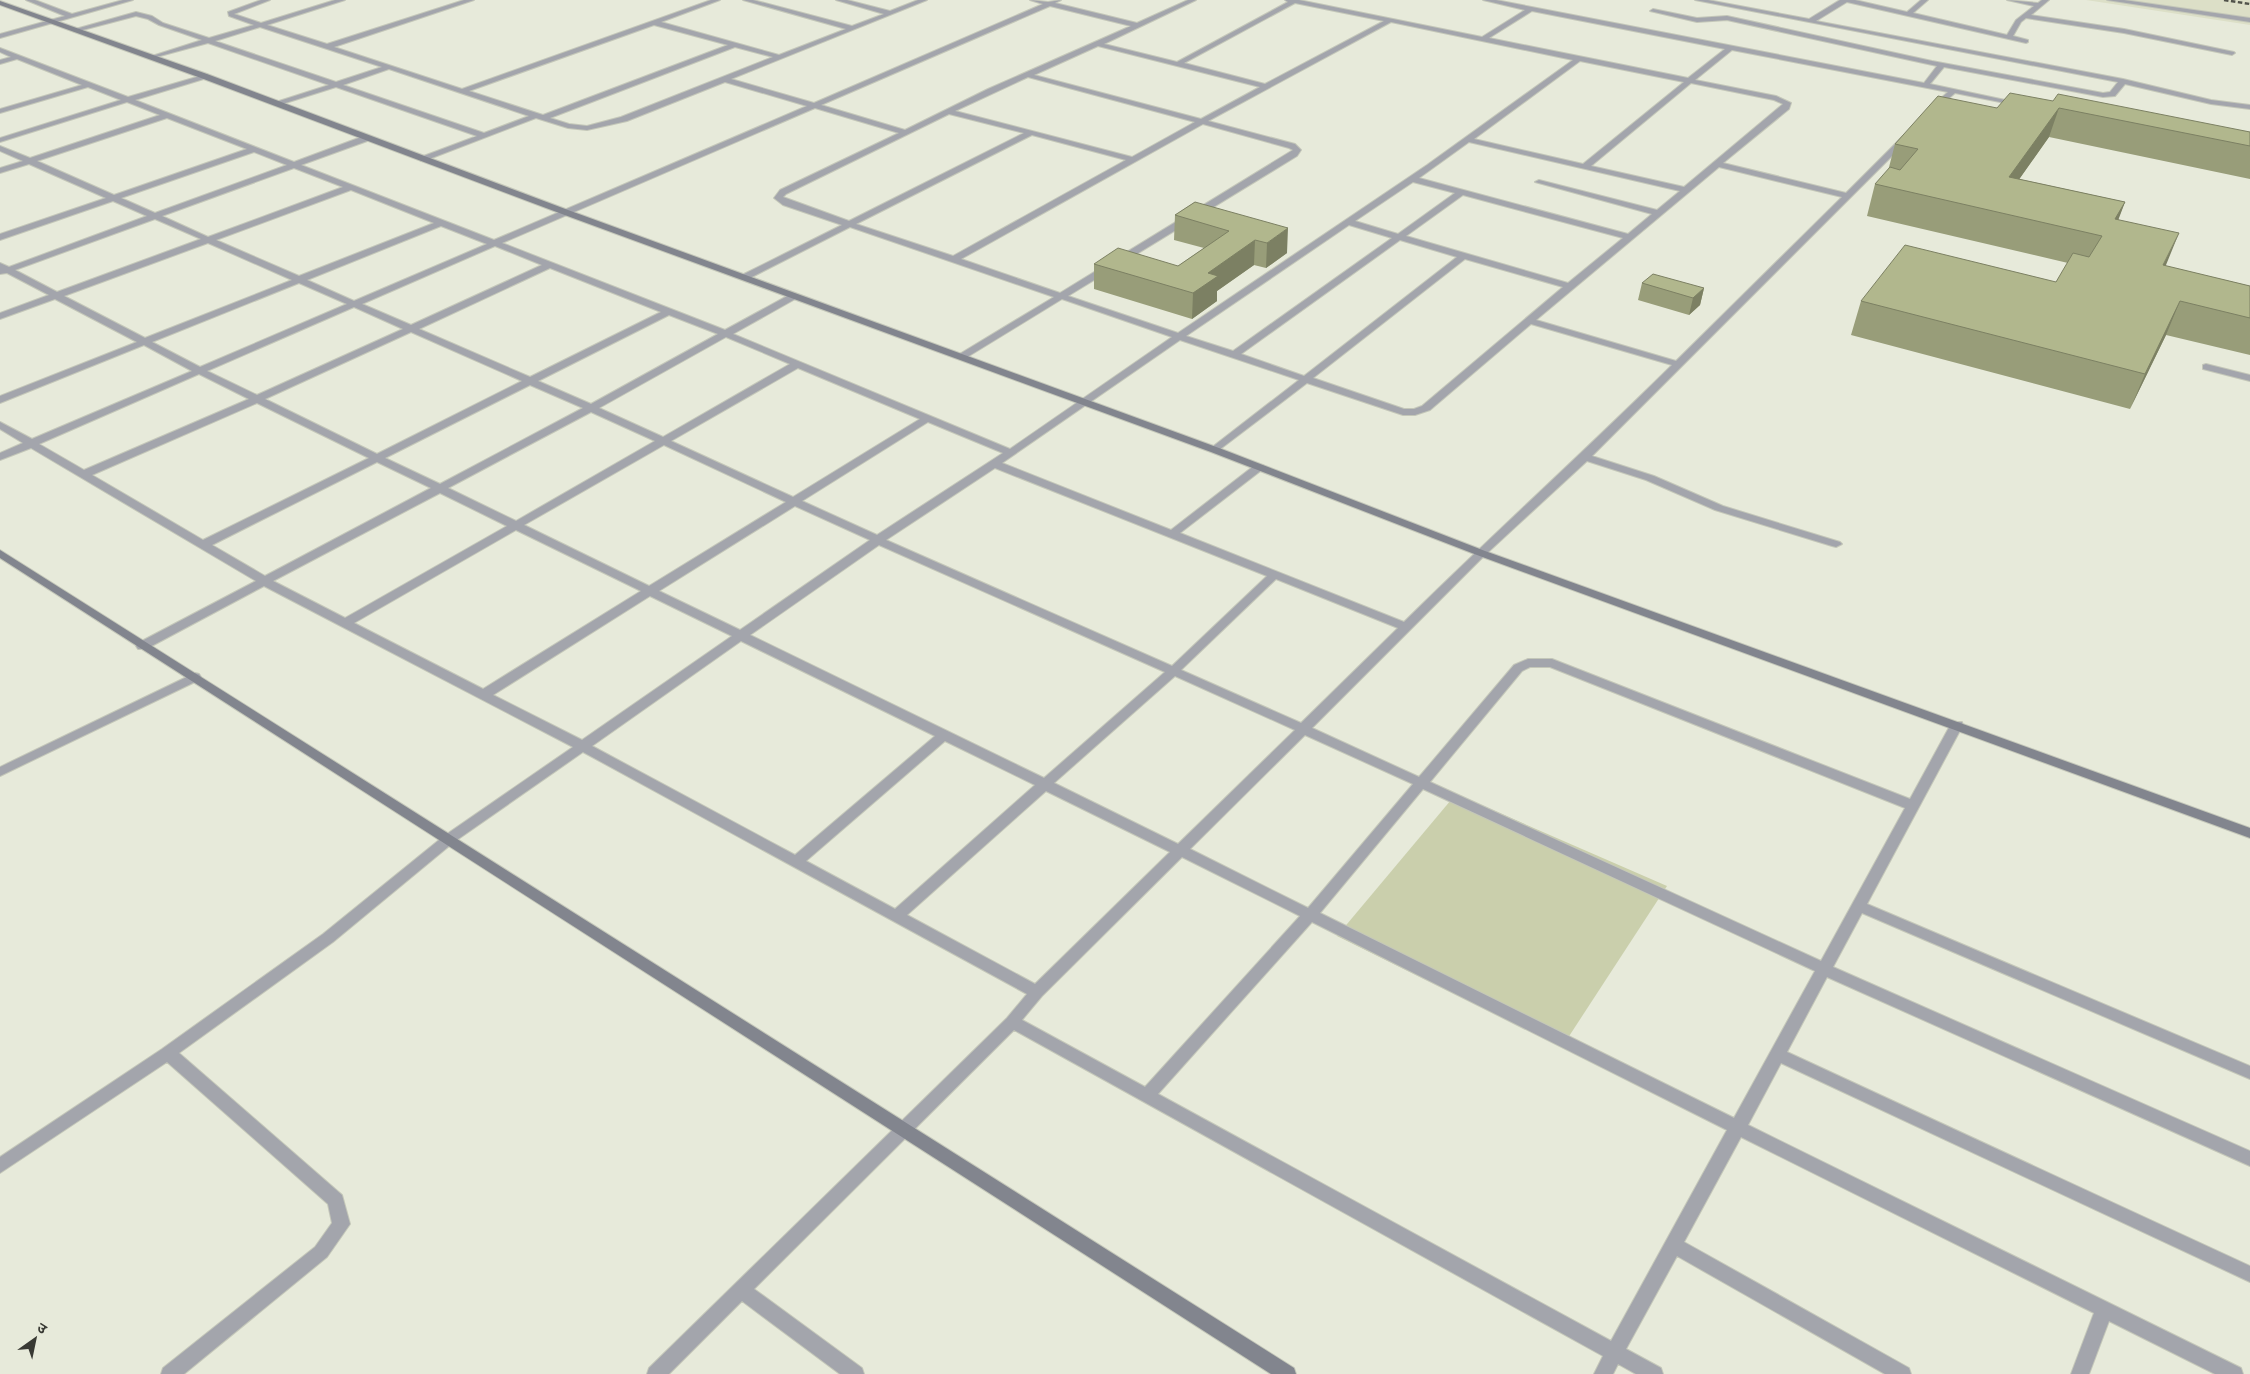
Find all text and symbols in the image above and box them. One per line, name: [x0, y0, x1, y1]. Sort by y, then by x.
north arrow: [10, 1314, 60, 1364]
text: उ: [33, 1319, 51, 1340]

